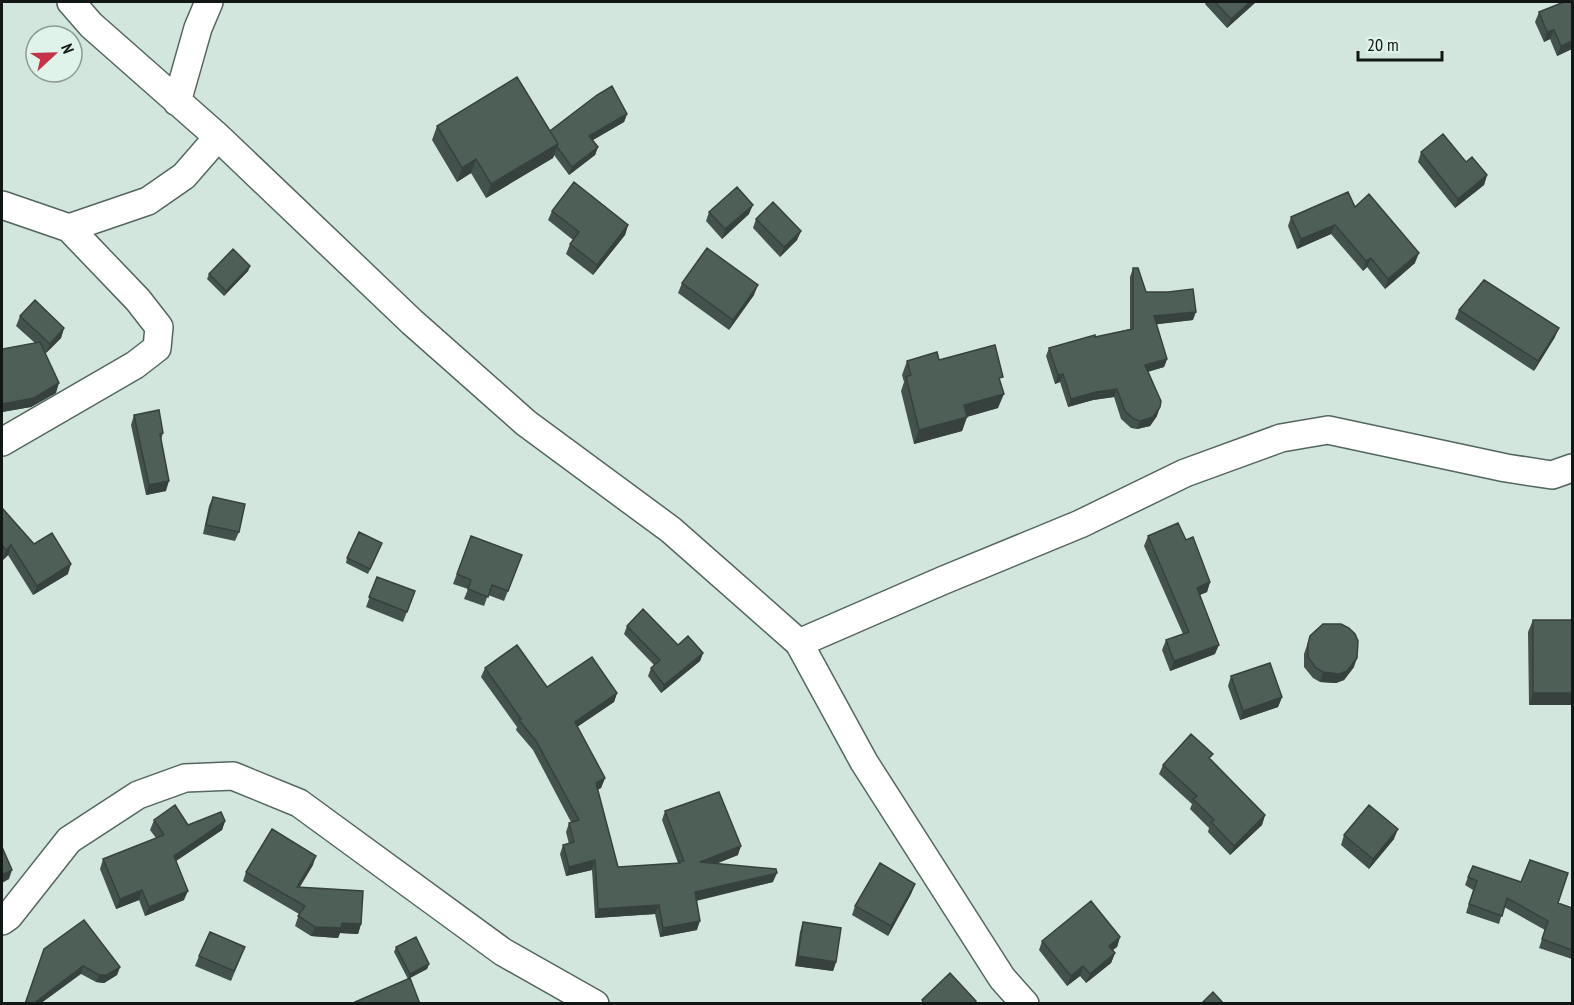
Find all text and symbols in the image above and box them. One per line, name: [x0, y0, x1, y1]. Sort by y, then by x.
north arrow: [24, 24, 84, 84]
scale bar: [1358, 24, 1442, 62]
text: 20 m: [1367, 33, 1399, 56]
text: N: [57, 41, 79, 56]

